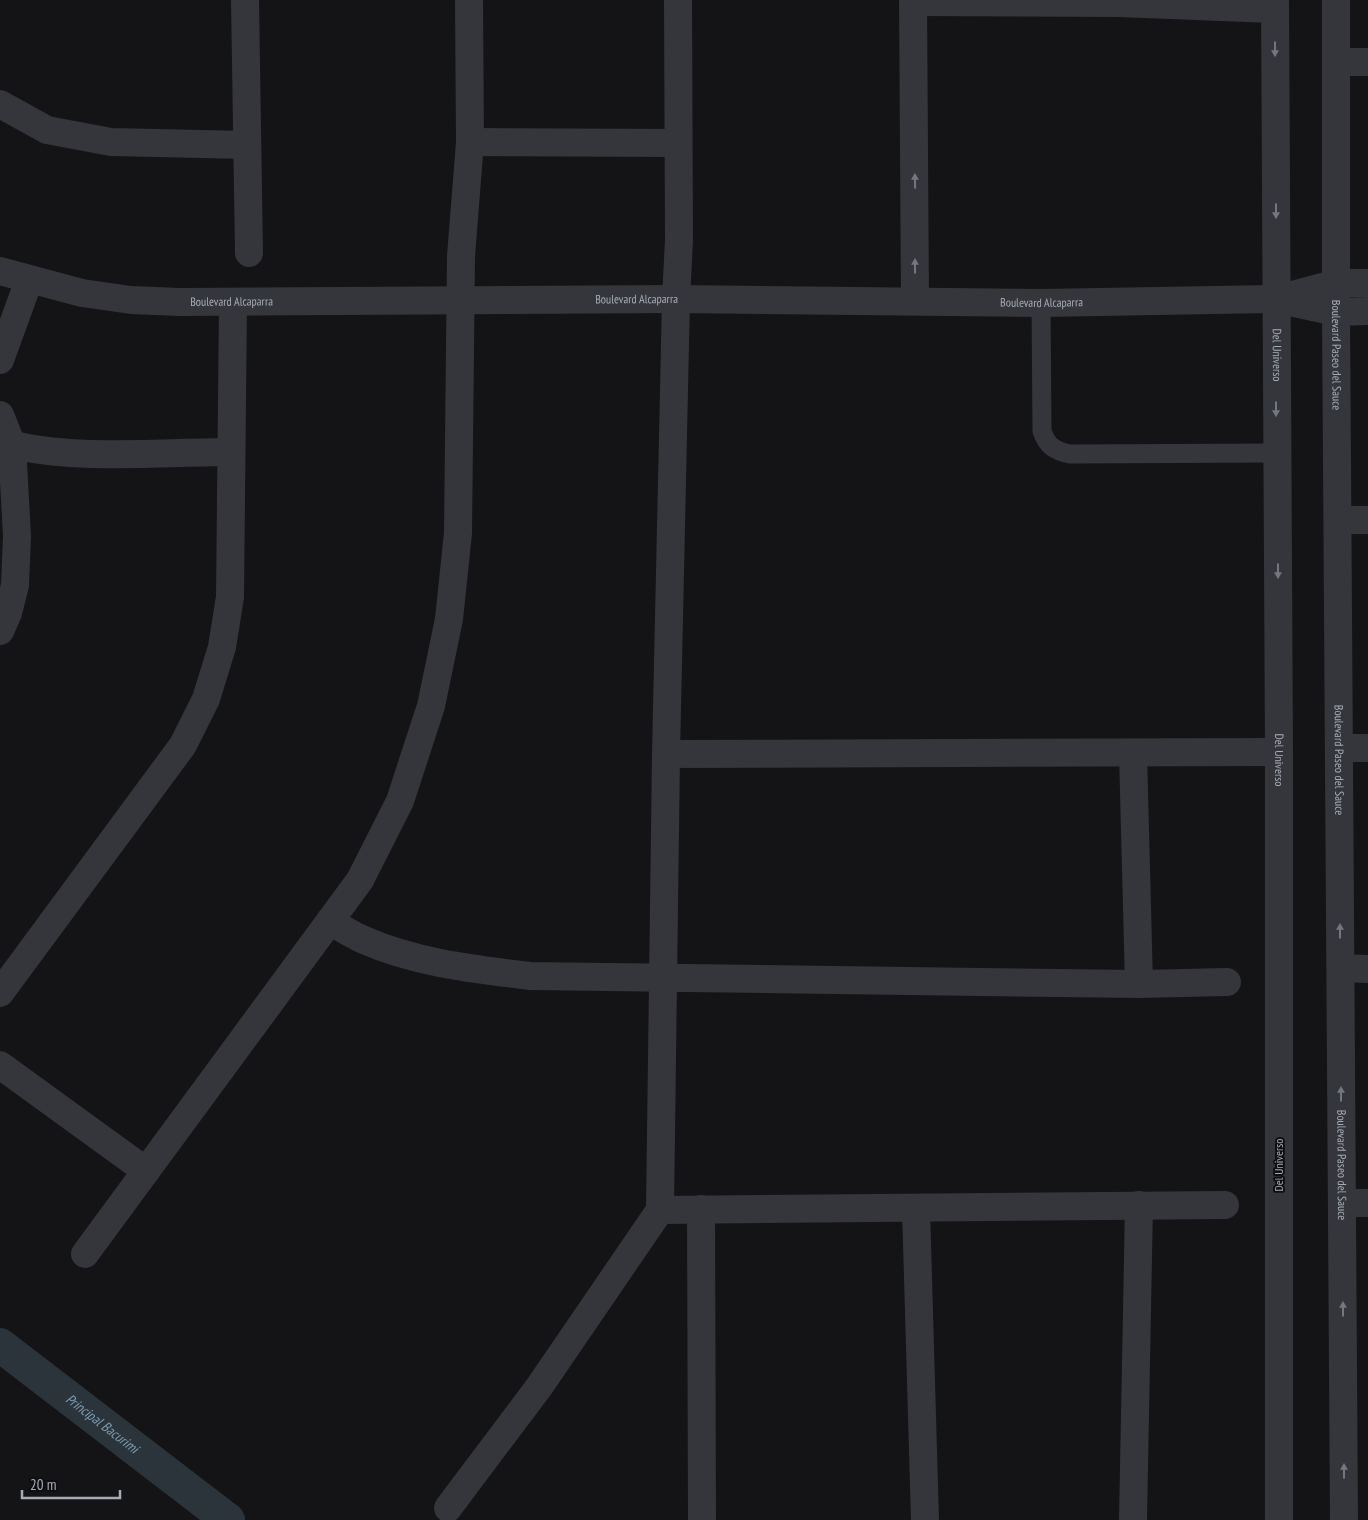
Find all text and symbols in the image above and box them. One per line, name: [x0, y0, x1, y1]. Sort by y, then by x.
one-way arrow: [1271, 41, 1279, 57]
one-way arrow: [911, 173, 919, 189]
one-way arrow: [1272, 203, 1280, 219]
one-way arrow: [912, 257, 920, 273]
street label: Boulevard Alcaparra: [595, 291, 678, 306]
street label: Boulevard Alcaparra: [190, 293, 273, 309]
street label: Boulevard Alcaparra: [1000, 294, 1083, 310]
street label: Boulevard Paseo del Sauce: [1329, 300, 1345, 410]
street label: Del Universo: [1270, 328, 1285, 382]
one-way arrow: [1273, 401, 1281, 417]
one-way arrow: [1274, 563, 1282, 579]
street label: Boulevard Paseo del Sauce: [1332, 705, 1347, 815]
street label: Del Universo: [1272, 733, 1287, 786]
one-way arrow: [1336, 923, 1344, 939]
one-way arrow: [1337, 1086, 1345, 1102]
street label: Boulevard Paseo del Sauce: [1334, 1110, 1350, 1220]
street label: Del Universo: [1271, 1139, 1286, 1191]
one-way arrow: [1339, 1301, 1347, 1317]
water label: Principal Bacurimi: [62, 1390, 144, 1458]
one-way arrow: [1340, 1463, 1348, 1479]
scale bar: [22, 1468, 120, 1500]
text: 20 m: [30, 1475, 56, 1494]

